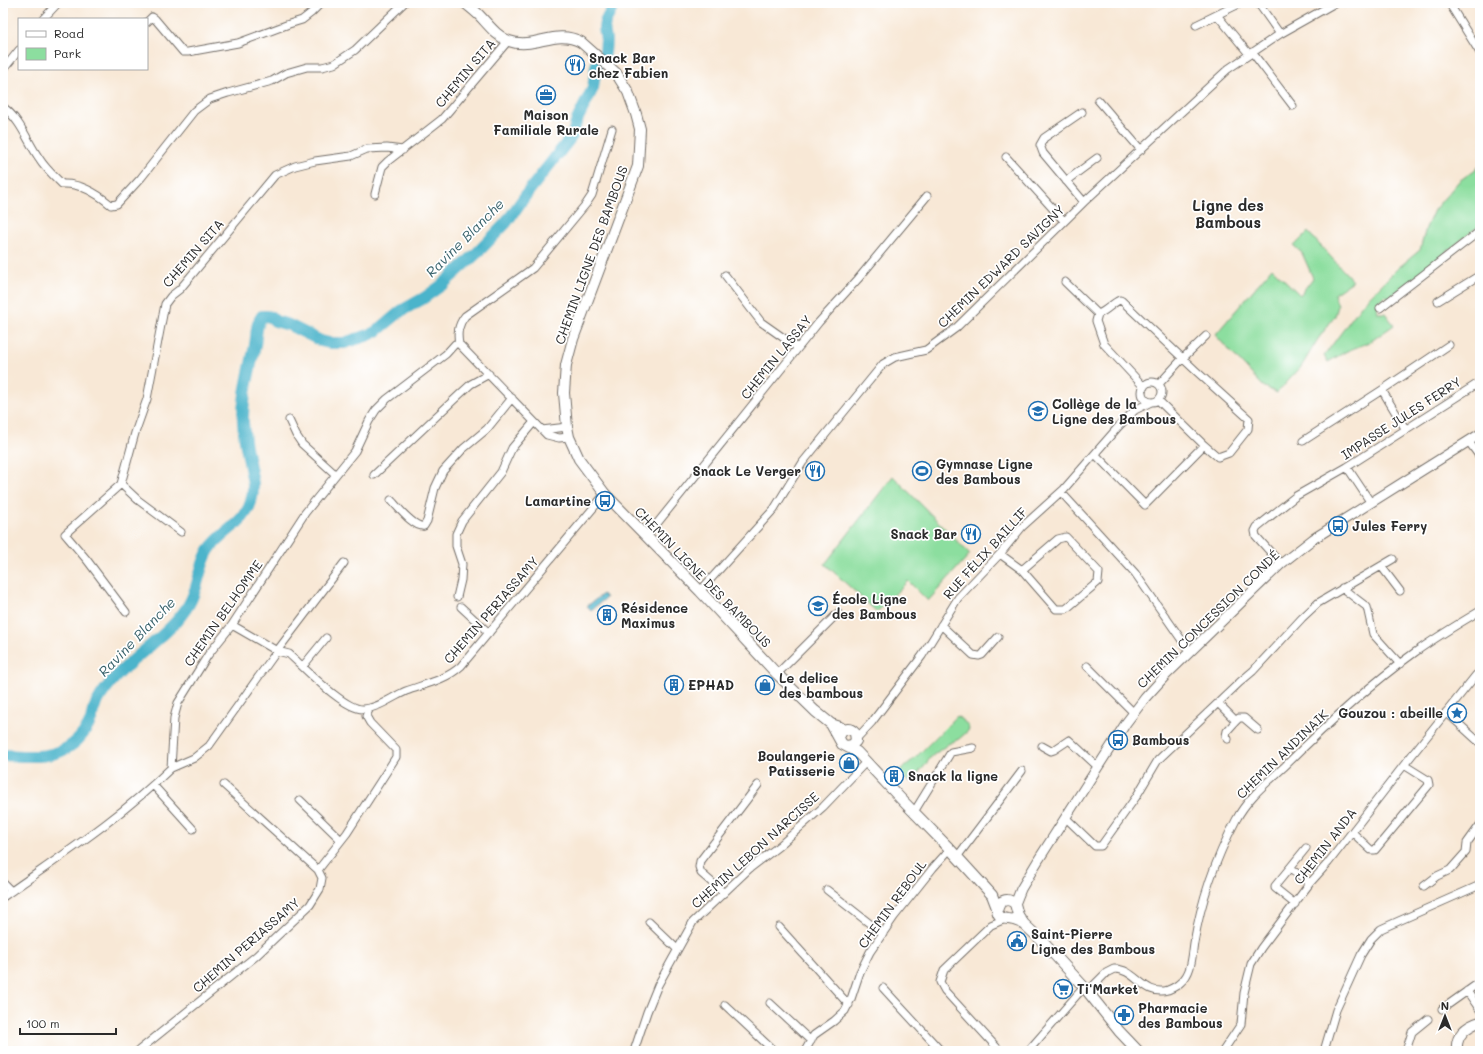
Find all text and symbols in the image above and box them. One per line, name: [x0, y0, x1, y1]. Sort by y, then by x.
legend: [18, 18, 148, 70]
text: Road: [54, 25, 84, 41]
street label: CHEMIN SITA: [431, 35, 498, 111]
text: Park: [54, 45, 81, 61]
place label: Snack Bar chez Fabien: [589, 49, 668, 81]
restaurant icon: Snack Bar chez Fabien: [564, 54, 586, 76]
office icon: Maison Familiale Rurale: [535, 84, 557, 106]
place label: Maison Familiale Rurale: [493, 106, 599, 138]
street label: CHEMIN LIGNE DES BAMBOUS: [550, 163, 631, 346]
water label: Ravine Blanche: [421, 194, 508, 281]
district label: Ligne des Bambous: [1192, 195, 1264, 232]
street label: CHEMIN EDWARD SAVIGNY: [934, 200, 1068, 331]
street label: CHEMIN SITA: [158, 215, 227, 290]
street label: CHEMIN LASSAY: [736, 311, 815, 402]
street label: IMPASSE JULES FERRY: [1338, 372, 1464, 463]
place label: Collège de la Ligne des Bambous: [1052, 395, 1176, 427]
school or university icon: Collège de la Ligne des Bambous: [1027, 400, 1049, 422]
place label: Gymnase Ligne des Bambous: [936, 455, 1033, 487]
restaurant icon: Snack Le Verger: [804, 460, 826, 482]
sports icon: Gymnase Ligne des Bambous: [911, 460, 933, 482]
place label: Snack Le Verger: [693, 462, 801, 479]
bus stop icon: Lamartine: [594, 490, 616, 512]
place label: Lamartine: [525, 492, 591, 509]
street label: CHEMIN LIGNE DES BAMBOUS: [632, 503, 775, 650]
street label: RUE FÉLIX BAILLIF: [939, 503, 1030, 602]
bus stop icon: Jules Ferry: [1327, 515, 1349, 537]
place label: Jules Ferry: [1352, 517, 1427, 535]
restaurant icon: Snack Bar: [960, 523, 982, 545]
place label: Snack Bar: [890, 525, 957, 542]
street label: CHEMIN CONCESSION CONDÉ: [1133, 546, 1282, 691]
street label: CHEMIN PERIASSAMY: [439, 552, 542, 667]
street label: CHEMIN BELHOMME: [180, 556, 266, 669]
place label: École Ligne des Bambous: [832, 590, 916, 622]
water label: Ravine Blanche: [94, 593, 180, 681]
school or university icon: École Ligne des Bambous: [807, 595, 829, 617]
place label: Résidence Maximus: [621, 599, 688, 631]
building icon: Résidence Maximus: [596, 604, 618, 626]
place label: Le delice des bambous: [779, 669, 863, 701]
building icon: EPHAD: [663, 674, 685, 696]
shop icon: Le delice des bambous: [754, 674, 776, 696]
place label: EPHAD: [688, 676, 734, 693]
place icon: Gouzou : abeille: [1446, 702, 1468, 724]
place label: Gouzou : abeille: [1338, 704, 1443, 721]
street label: CHEMIN ANDINAIK: [1232, 705, 1331, 802]
bus stop icon: Bambous: [1107, 729, 1129, 751]
place label: Bambous: [1132, 731, 1189, 748]
place label: Boulangerie Patisserie: [758, 747, 835, 779]
shop icon: Boulangerie Patisserie: [838, 752, 860, 774]
building icon: Snack la ligne: [883, 765, 905, 787]
place label: Snack la ligne: [908, 767, 998, 784]
street label: CHEMIN LEBON NARCISSE: [687, 788, 822, 912]
street label: CHEMIN ANDA: [1289, 804, 1360, 887]
street label: CHEMIN REBOUL: [854, 856, 930, 951]
street label: CHEMIN PERIASSAMY: [188, 893, 303, 996]
place label: Saint-Pierre Ligne des Bambous: [1031, 925, 1155, 957]
public building icon: Saint-Pierre Ligne des Bambous: [1006, 930, 1028, 952]
supermarket icon: Ti'Market: [1052, 978, 1074, 1000]
place label: Ti'Market: [1077, 980, 1139, 997]
north arrow: [1425, 996, 1465, 1036]
text: N: [1441, 998, 1449, 1013]
place label: Pharmacie des Bambous: [1138, 999, 1222, 1031]
pharmacy icon: Pharmacie des Bambous: [1113, 1004, 1135, 1026]
scale bar: [20, 1010, 116, 1036]
text: 100 m: [26, 1015, 60, 1031]

